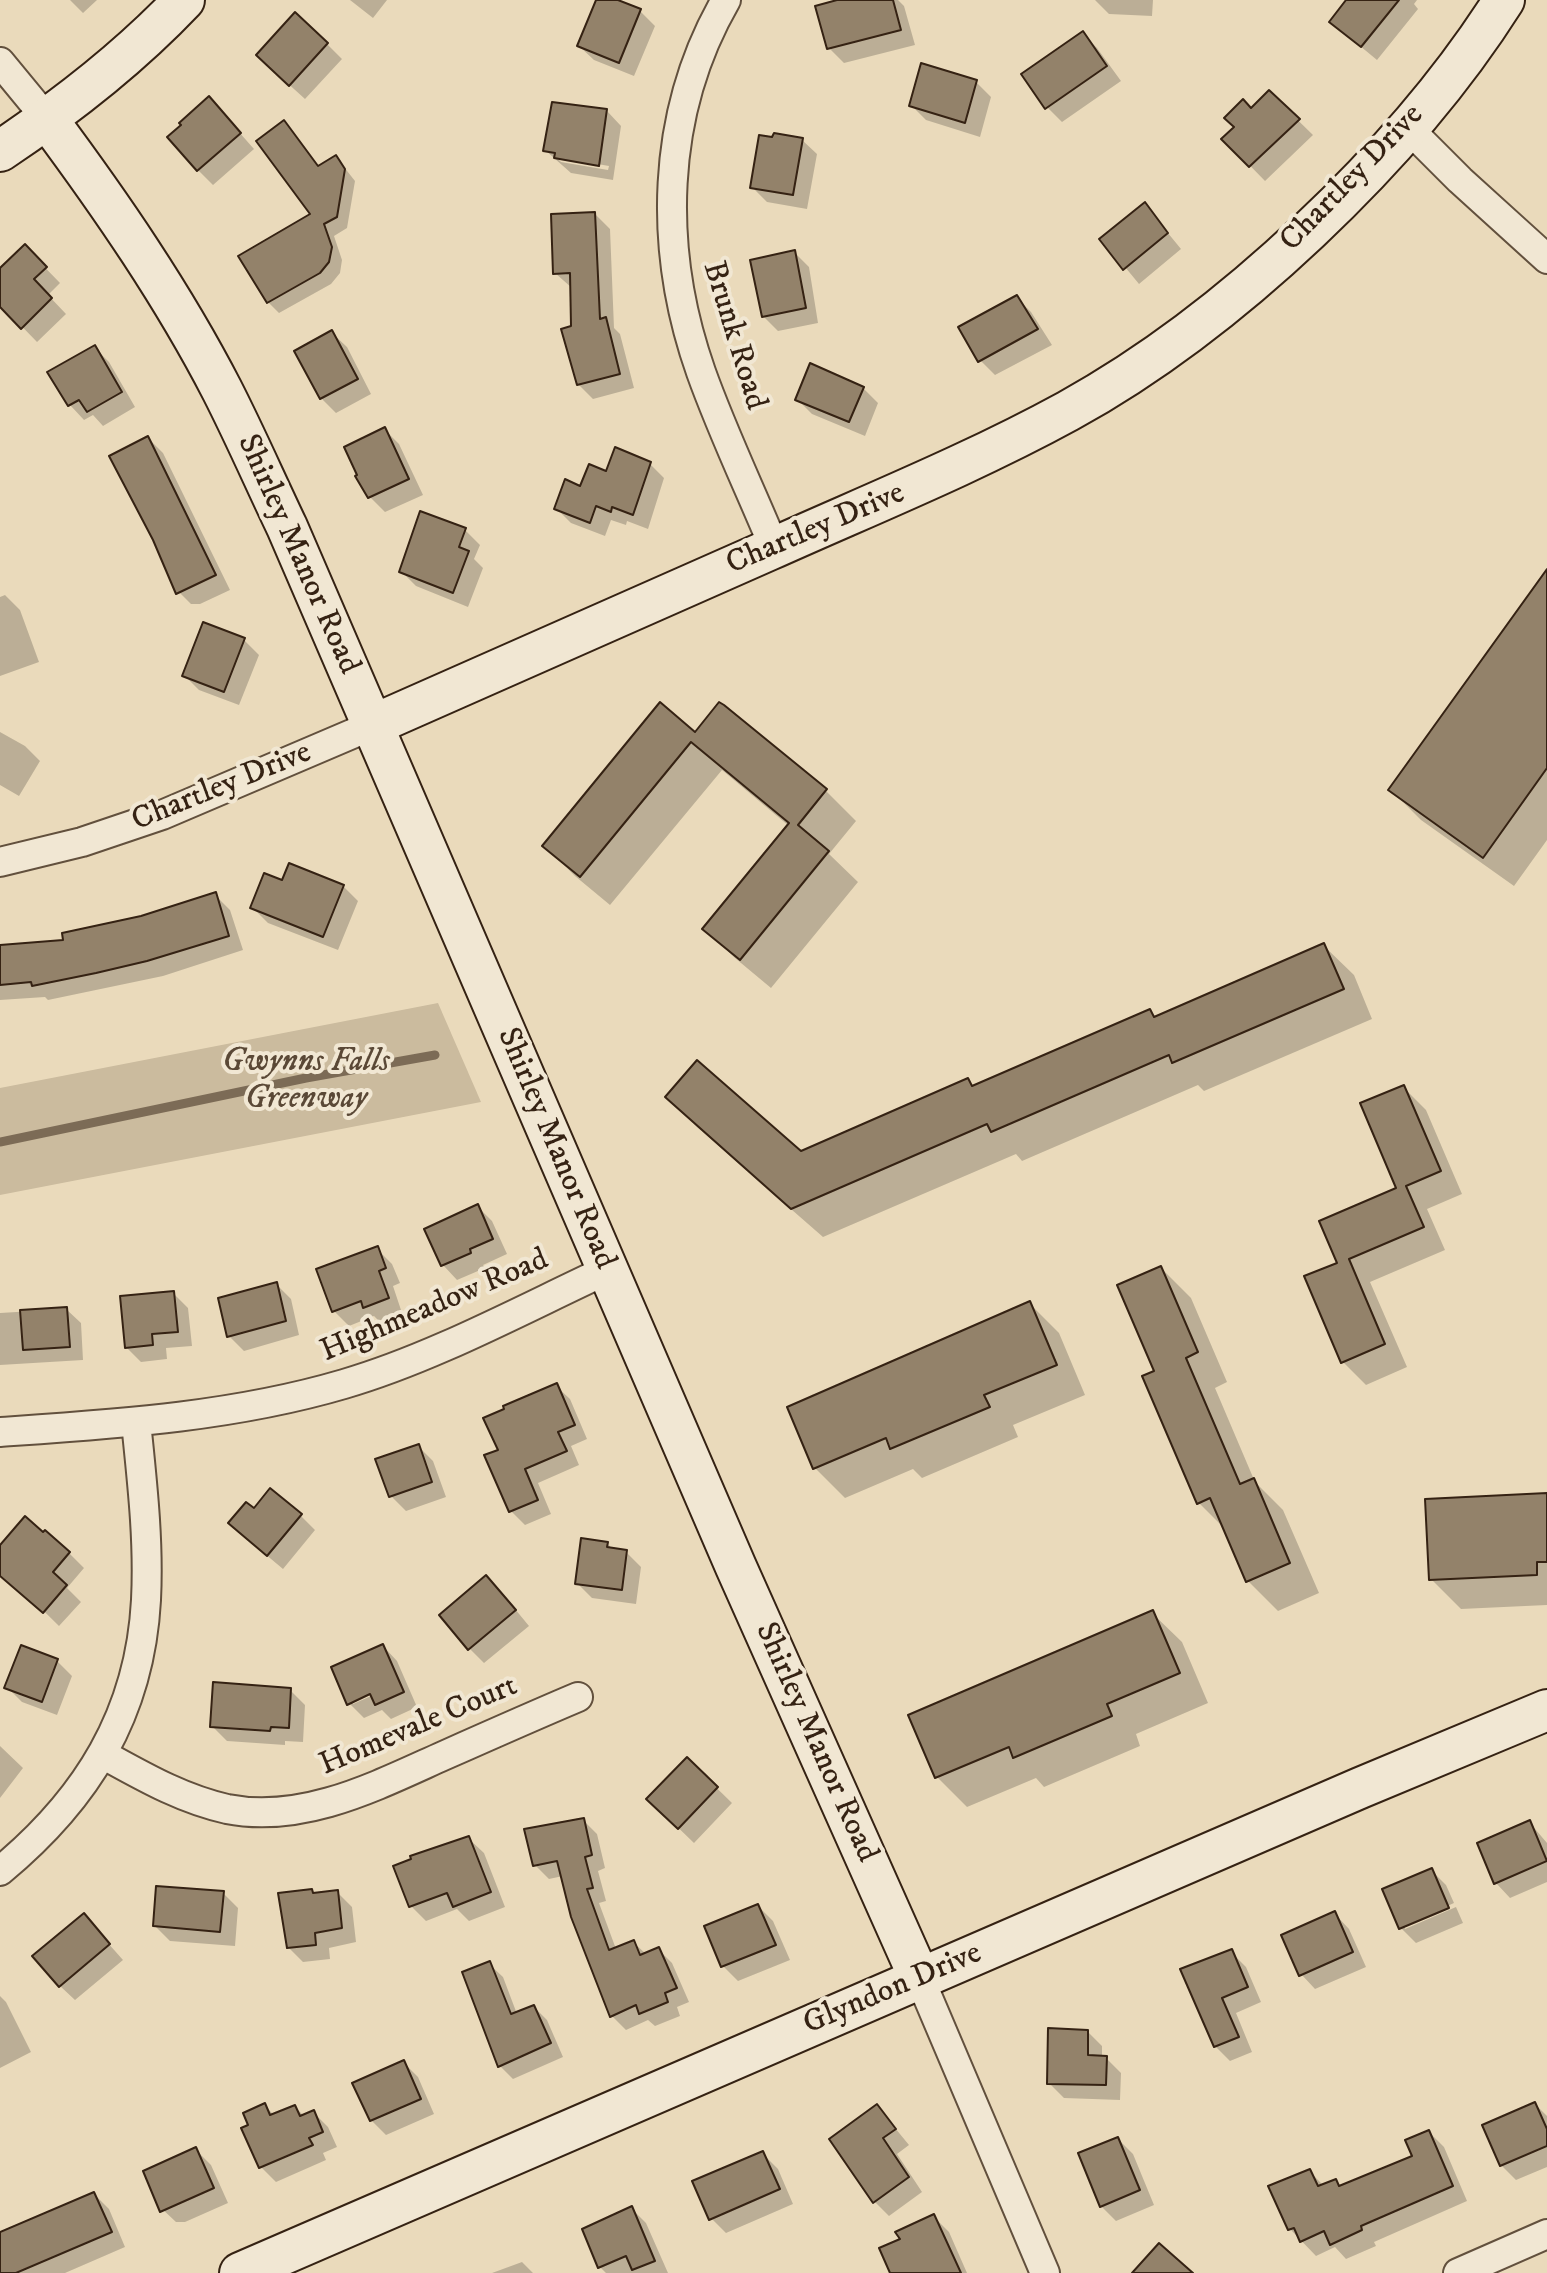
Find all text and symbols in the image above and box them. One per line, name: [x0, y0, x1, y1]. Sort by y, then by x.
street label: Chartley Drive: [1273, 97, 1433, 261]
street label: Brunk Road: [692, 257, 774, 415]
street label: Shirley Manor Road: [227, 429, 367, 681]
street label: Chartley Drive: [721, 475, 911, 585]
street label: Chartley Drive: [127, 735, 317, 841]
street label: Shirley Manor Road: [487, 1023, 623, 1275]
park label: Gwynns Falls Greenway: [222, 1044, 390, 1119]
street label: Highmeadow Road: [316, 1242, 554, 1372]
street label: Shirley Manor Road: [745, 1617, 885, 1869]
street label: Homevale Court: [314, 1668, 524, 1786]
street label: Glyndon Drive: [798, 1935, 988, 2045]

